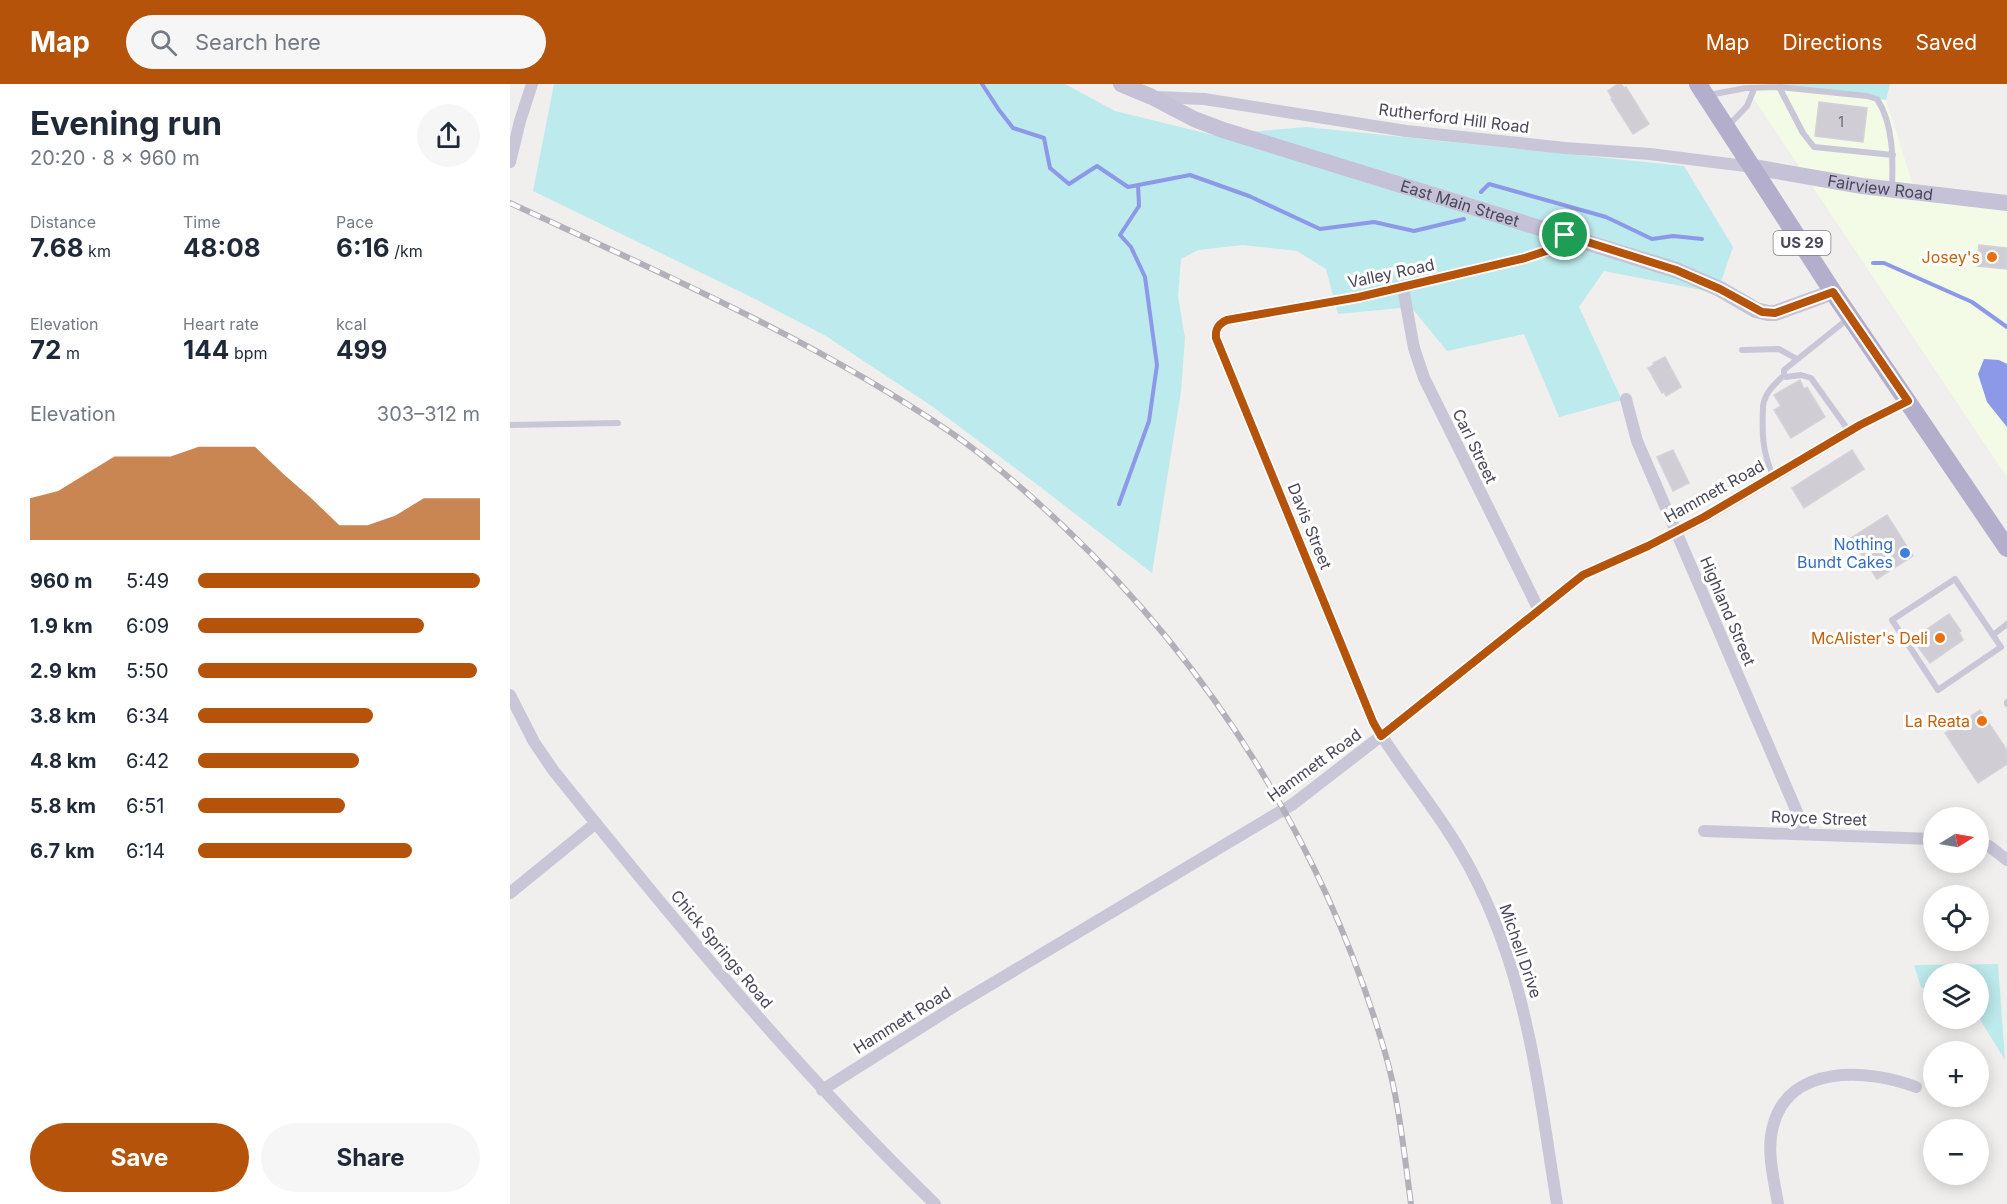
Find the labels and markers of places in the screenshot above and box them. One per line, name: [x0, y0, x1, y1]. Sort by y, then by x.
pin: [1539, 209, 1590, 260]
place label: Josey's: [1922, 247, 1980, 267]
marker: Josey's: [1985, 250, 1999, 264]
place label: Nothing Bundt Cakes: [1797, 534, 1893, 572]
marker: Nothing Bundt Cakes: [1898, 546, 1912, 560]
place label: McAlister's Deli: [1811, 628, 1928, 648]
marker: McAlister's Deli: [1933, 631, 1947, 645]
place label: La Reata: [1905, 711, 1970, 731]
marker: La Reata: [1975, 714, 1989, 728]

